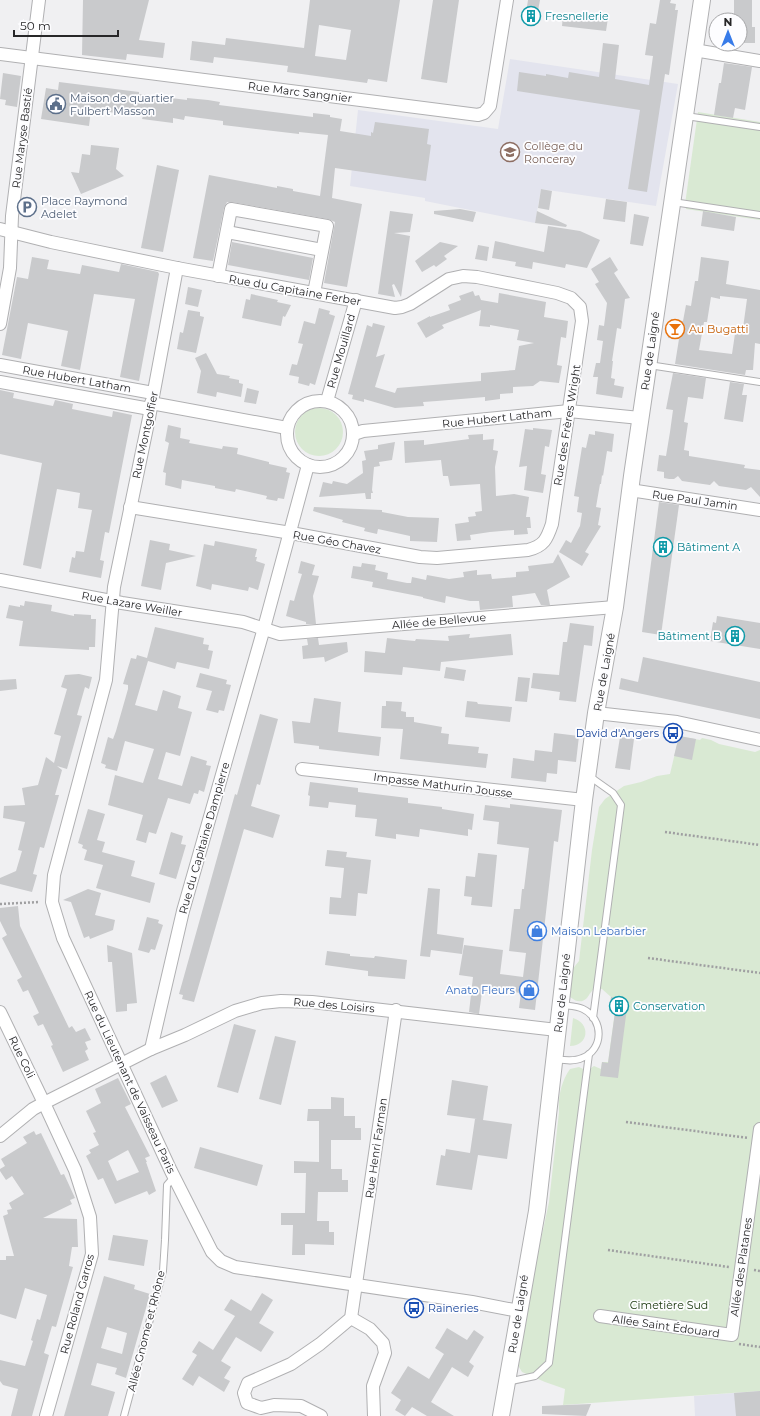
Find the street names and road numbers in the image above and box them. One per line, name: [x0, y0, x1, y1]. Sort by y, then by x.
street label: Rue Marc Sangnier: [247, 79, 353, 105]
street label: Rue Maryse Bastié: [9, 87, 35, 189]
street label: Rue du Capitaine Ferber: [228, 271, 362, 309]
street label: Rue de Laigné: [638, 310, 663, 391]
street label: Rue Mouillard: [324, 312, 358, 390]
street label: Rue Hubert Latham: [21, 363, 133, 395]
street label: Rue des Frères Wright: [550, 363, 584, 487]
street label: Rue Montgolfier: [129, 390, 161, 480]
street label: Rue Hubert Latham: [441, 405, 553, 431]
street label: Rue Paul Jamin: [651, 487, 739, 513]
street label: Rue Géo Chavez: [292, 527, 383, 557]
street label: Rue Lazare Weiller: [81, 588, 183, 620]
street label: Allée de Bellevue: [391, 610, 487, 632]
street label: Rue de Laigné: [590, 631, 618, 712]
street label: Rue du Capitaine Dampierre: [176, 760, 233, 916]
street label: Impasse Mathurin Jousse: [373, 770, 514, 801]
street label: Rue de Laigné: [551, 952, 573, 1033]
street label: Rue du Lieutenant de Vaisseau Paris: [81, 988, 179, 1176]
street label: Rue des Loisirs: [293, 994, 376, 1016]
street label: Rue Coli: [6, 1034, 38, 1080]
street label: Rue Henri Farman: [362, 1097, 390, 1199]
street label: Allée des Platanes: [727, 1216, 755, 1317]
street label: Rue Roland Garros: [57, 1252, 97, 1355]
street label: Allée Gnome et Rhône: [124, 1269, 168, 1393]
street label: Rue de Laigné: [505, 1273, 531, 1354]
street label: Allée Saint Édouard: [611, 1312, 721, 1340]

